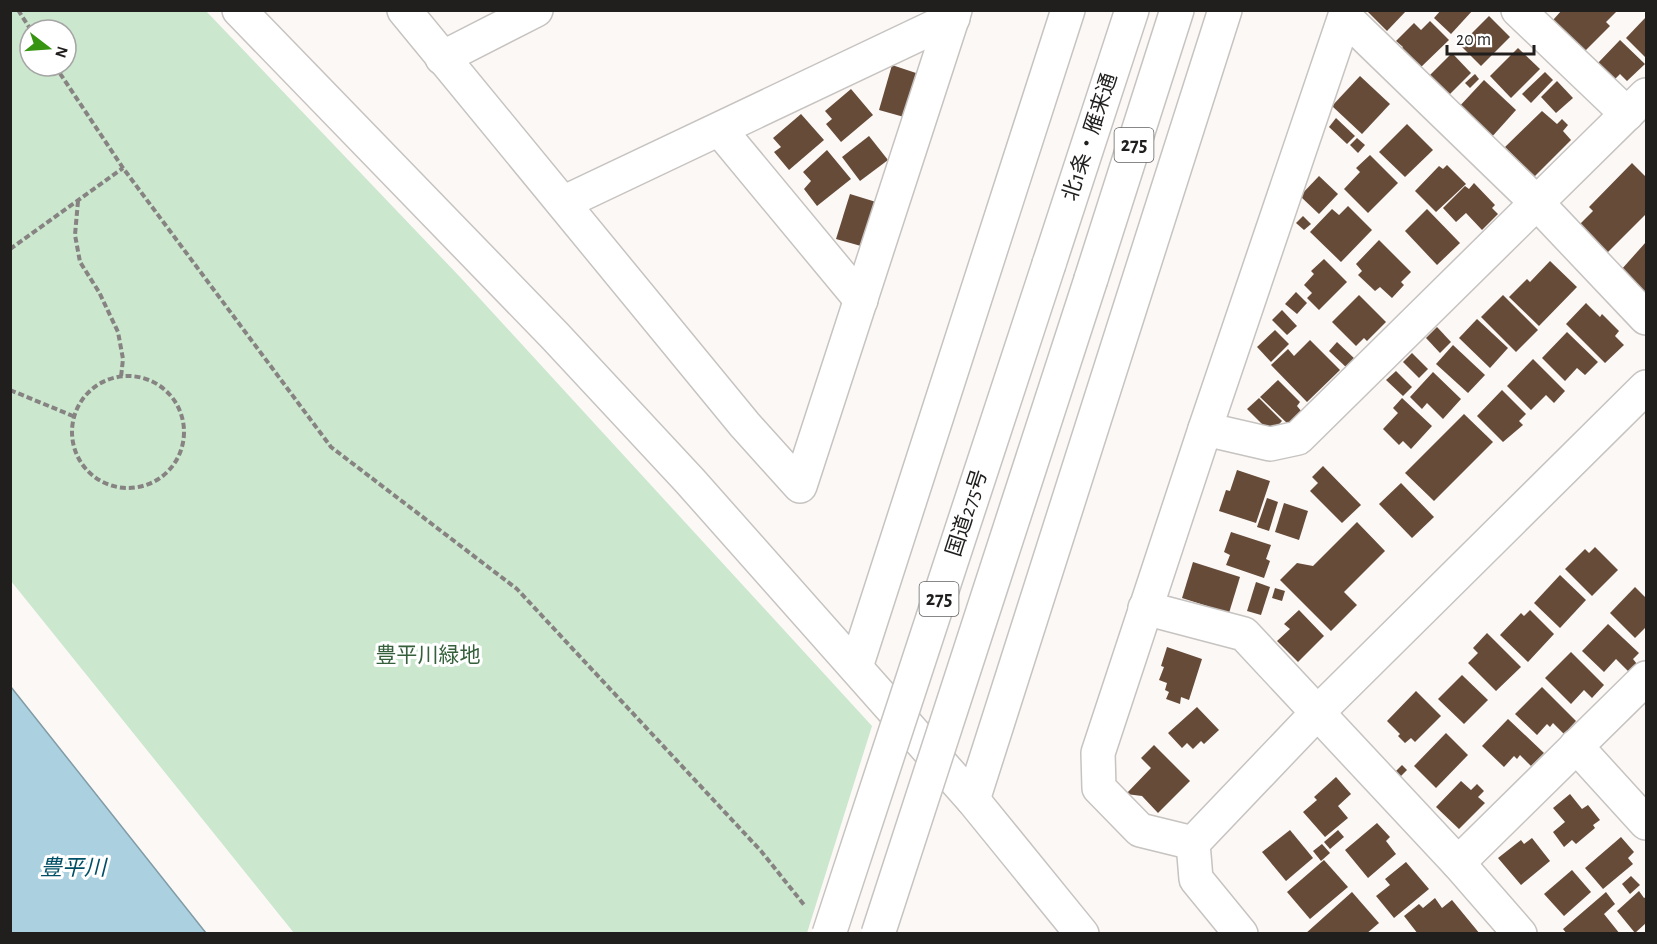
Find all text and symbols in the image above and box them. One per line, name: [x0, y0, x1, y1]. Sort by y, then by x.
north arrow: [18, 18, 78, 78]
scale bar: [1447, 18, 1534, 56]
text: 20 m: [1456, 31, 1491, 49]
text: N: [52, 44, 71, 60]
street label: 北1条・雁来通: [1058, 70, 1121, 204]
road number: 275: [1114, 128, 1154, 162]
street label: 国道275号: [942, 467, 991, 559]
road number: 275: [920, 582, 958, 616]
park label: 豊平川緑地: [376, 644, 481, 666]
water label: 豊平川: [40, 856, 108, 879]

